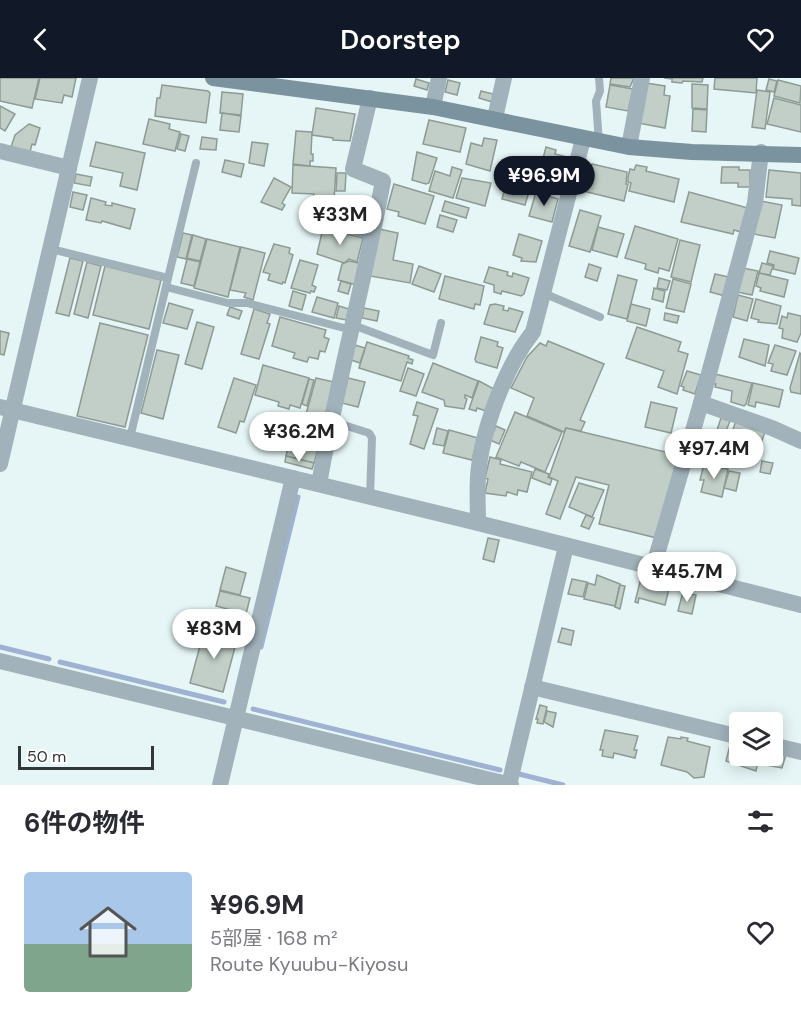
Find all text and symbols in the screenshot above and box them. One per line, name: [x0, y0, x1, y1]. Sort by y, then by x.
text: Doorstep: [340, 22, 461, 57]
icon: back: [24, 23, 57, 56]
icon: heart: [744, 23, 777, 56]
pin: ¥96.9M: [495, 156, 593, 207]
text: ¥96.9M: [508, 162, 580, 188]
pin: ¥33M: [304, 195, 376, 246]
text: ¥33M: [313, 201, 367, 227]
pin: ¥36.2M: [250, 412, 348, 463]
text: ¥36.2M: [263, 418, 335, 444]
pin: ¥97.4M: [665, 429, 763, 480]
text: ¥97.4M: [679, 435, 749, 461]
pin: ¥45.7M: [638, 552, 736, 603]
text: ¥45.7M: [651, 558, 723, 584]
pin: ¥83M: [178, 609, 250, 660]
text: ¥83M: [186, 615, 242, 641]
map controls: [729, 712, 783, 766]
button: layers: [729, 712, 783, 766]
scale bar: [18, 743, 154, 770]
text: 50 m: [27, 746, 66, 767]
icon: filters: [744, 805, 777, 838]
text: 6件の物件: [24, 806, 144, 840]
text: ¥96.9M: [210, 888, 304, 922]
icon: home: [72, 896, 144, 968]
icon: heart: [744, 916, 777, 949]
text: 5部屋 · 168 m²: [210, 925, 338, 951]
text: Route Kyuubu-Kiyosu: [210, 951, 408, 977]

